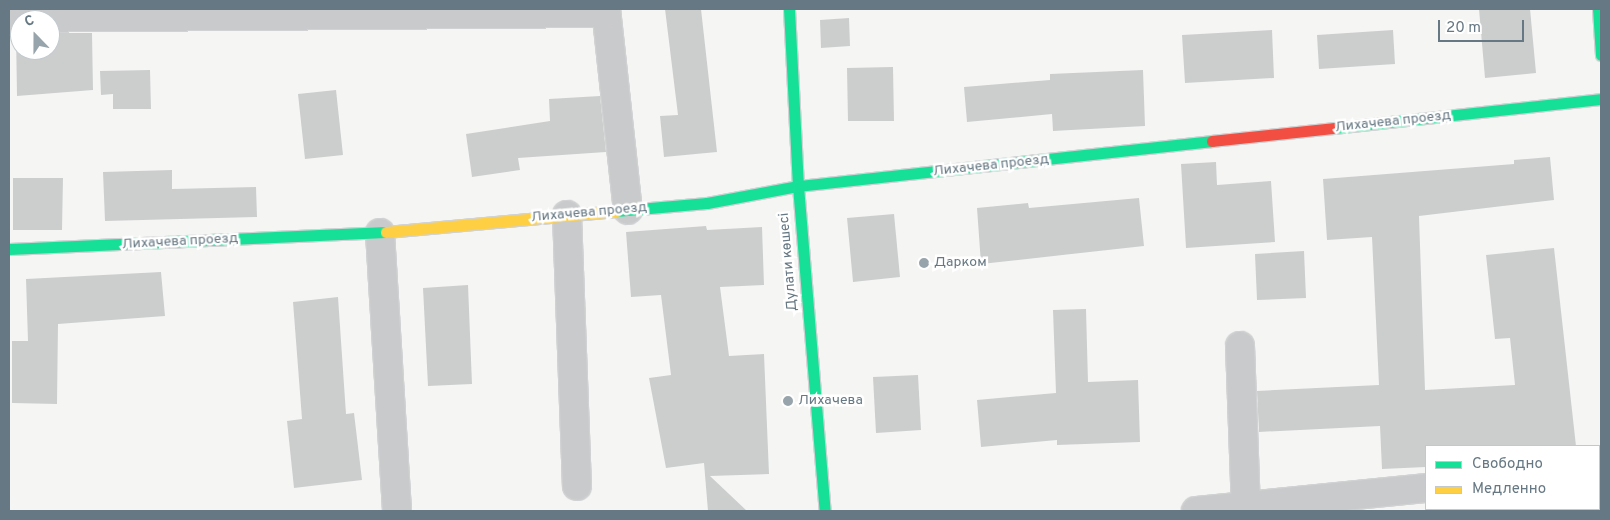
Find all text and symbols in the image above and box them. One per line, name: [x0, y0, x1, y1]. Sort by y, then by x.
north arrow: [10, 10, 60, 60]
scale bar: [1440, 10, 1526, 42]
text: С: [22, 12, 37, 31]
text: 20 m: [1446, 19, 1481, 38]
street label: Лихачева проезд: [1334, 108, 1452, 136]
street label: Лихачева проезд: [932, 152, 1050, 180]
street label: Лихачева проезд: [530, 200, 648, 226]
street label: Дулати көшесі: [776, 212, 802, 312]
street label: Лихачева проезд: [121, 231, 239, 253]
place label: Дарком: [934, 255, 987, 271]
marker: Дарком: [918, 257, 930, 269]
place label: Лихачева: [798, 393, 863, 409]
marker: Лихачева: [782, 395, 794, 407]
legend: [1425, 445, 1600, 510]
text: Свободно: [1472, 455, 1543, 474]
text: Медленно: [1472, 480, 1546, 499]

